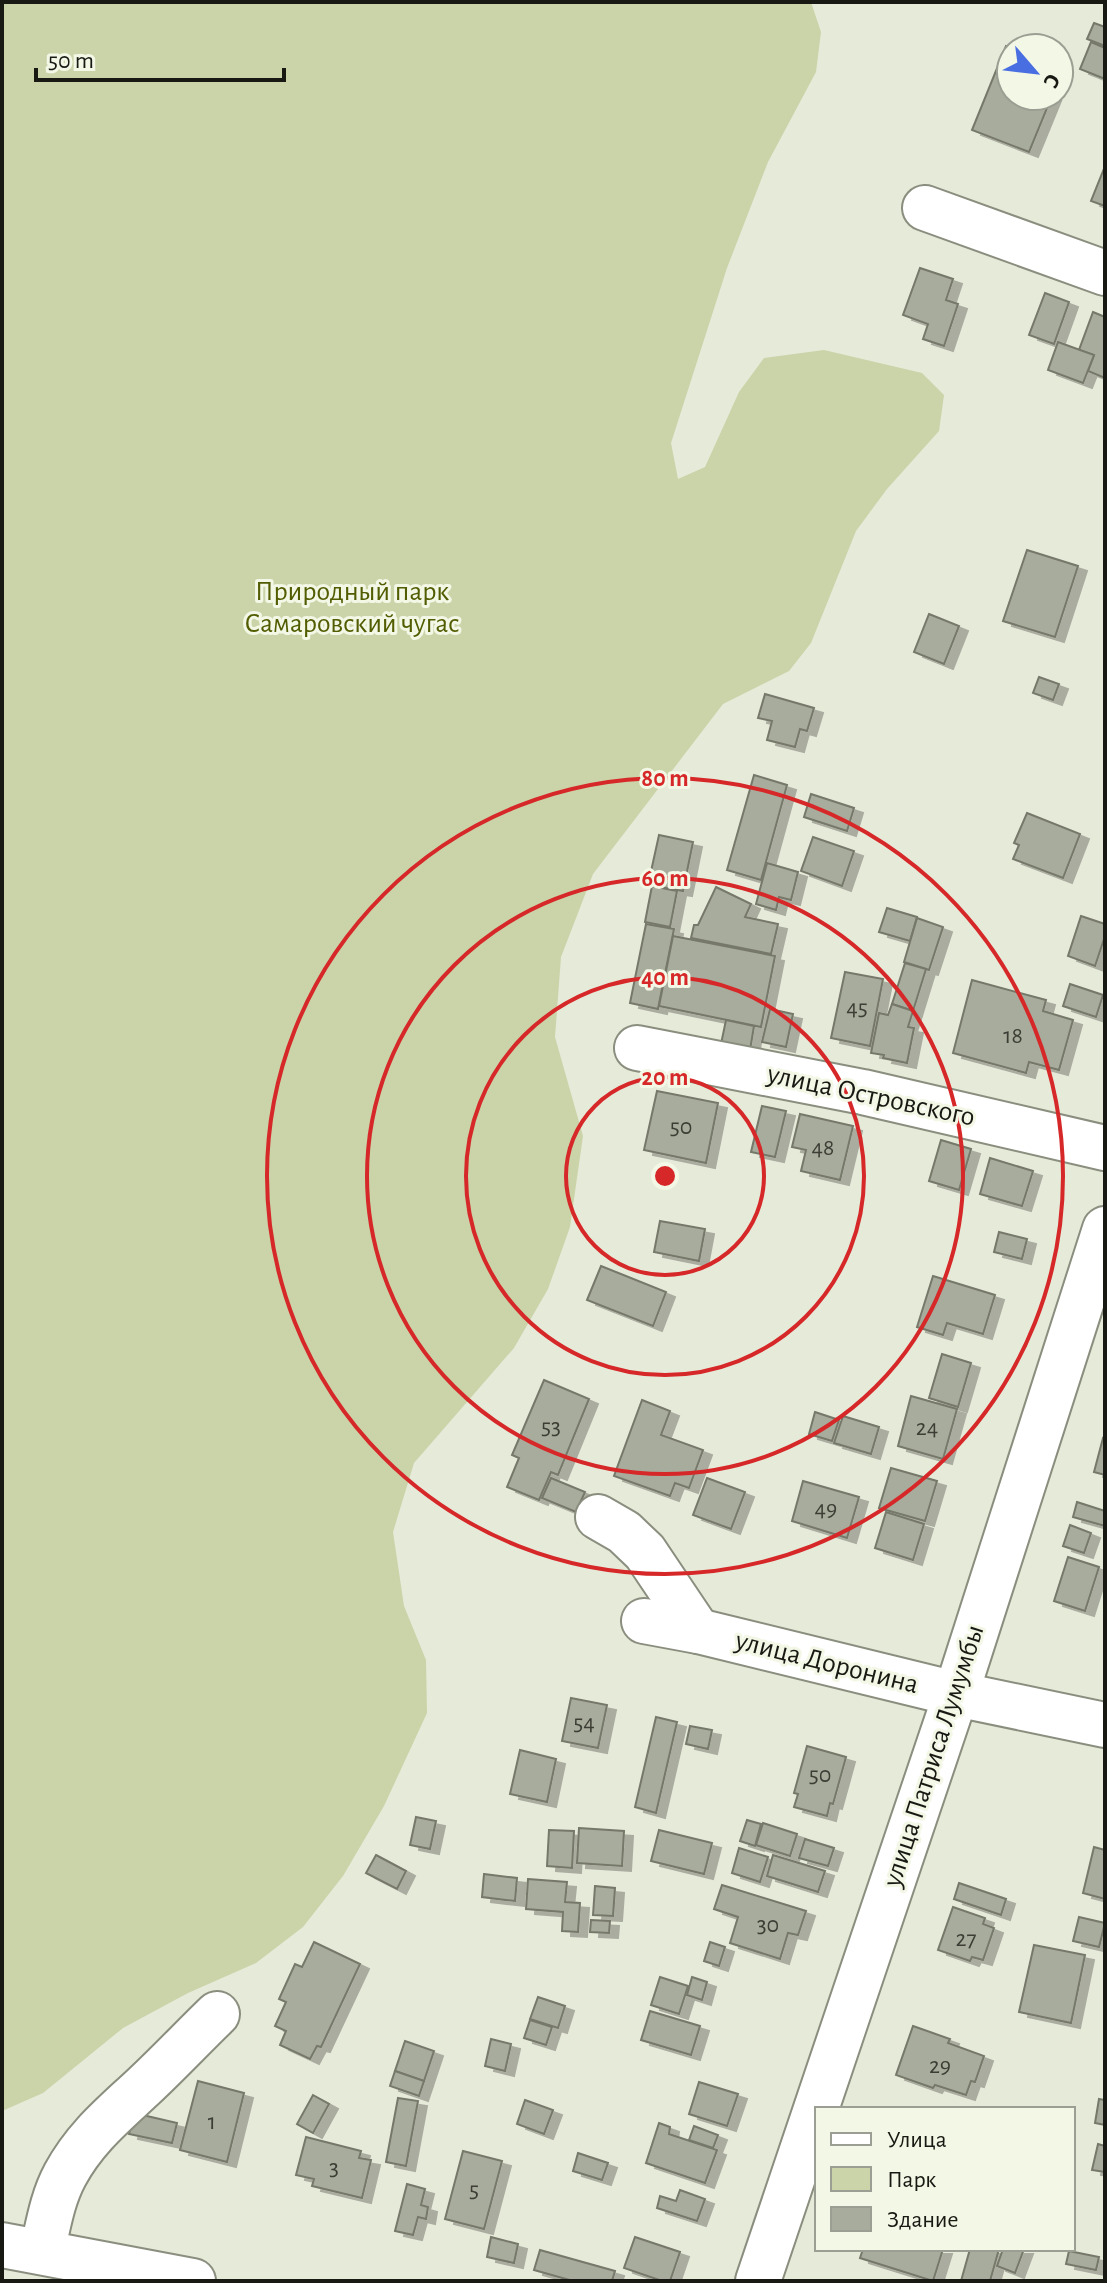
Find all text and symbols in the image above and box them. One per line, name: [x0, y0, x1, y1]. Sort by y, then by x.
scale bar: [36, 32, 284, 82]
north arrow: [995, 32, 1075, 112]
text: 50 m: [48, 49, 94, 73]
text: С: [1039, 70, 1064, 91]
park label: Природный парк Самаровский чугас: [244, 578, 460, 638]
text: 80 m: [641, 767, 689, 791]
text: 60 m: [641, 867, 689, 891]
text: 40 m: [641, 966, 689, 990]
house number: 45: [846, 996, 868, 1020]
house number: 18: [1003, 1024, 1023, 1048]
street label: улица Островского: [764, 1060, 977, 1132]
text: 20 m: [642, 1066, 688, 1090]
house number: 50: [670, 1115, 692, 1139]
house number: 48: [812, 1136, 834, 1160]
centre of rings: [651, 1162, 679, 1190]
house number: 53: [541, 1415, 561, 1439]
house number: 24: [916, 1416, 938, 1440]
house number: 49: [815, 1497, 837, 1521]
street label: улица Патриса Лумумбы: [878, 1622, 990, 1891]
street label: улица Доронина: [732, 1626, 922, 1699]
house number: 54: [573, 1711, 595, 1735]
house number: 50: [809, 1763, 831, 1787]
house number: 30: [757, 1913, 779, 1937]
house number: 27: [956, 1927, 976, 1951]
house number: 29: [929, 2054, 951, 2078]
legend: [815, 2107, 1075, 2251]
house number: 1: [208, 2110, 216, 2134]
text: Улица: [887, 2128, 947, 2152]
house number: 3: [329, 2156, 339, 2180]
text: Парк: [887, 2168, 936, 2192]
house number: 5: [469, 2178, 479, 2202]
text: Здание: [887, 2208, 958, 2232]

